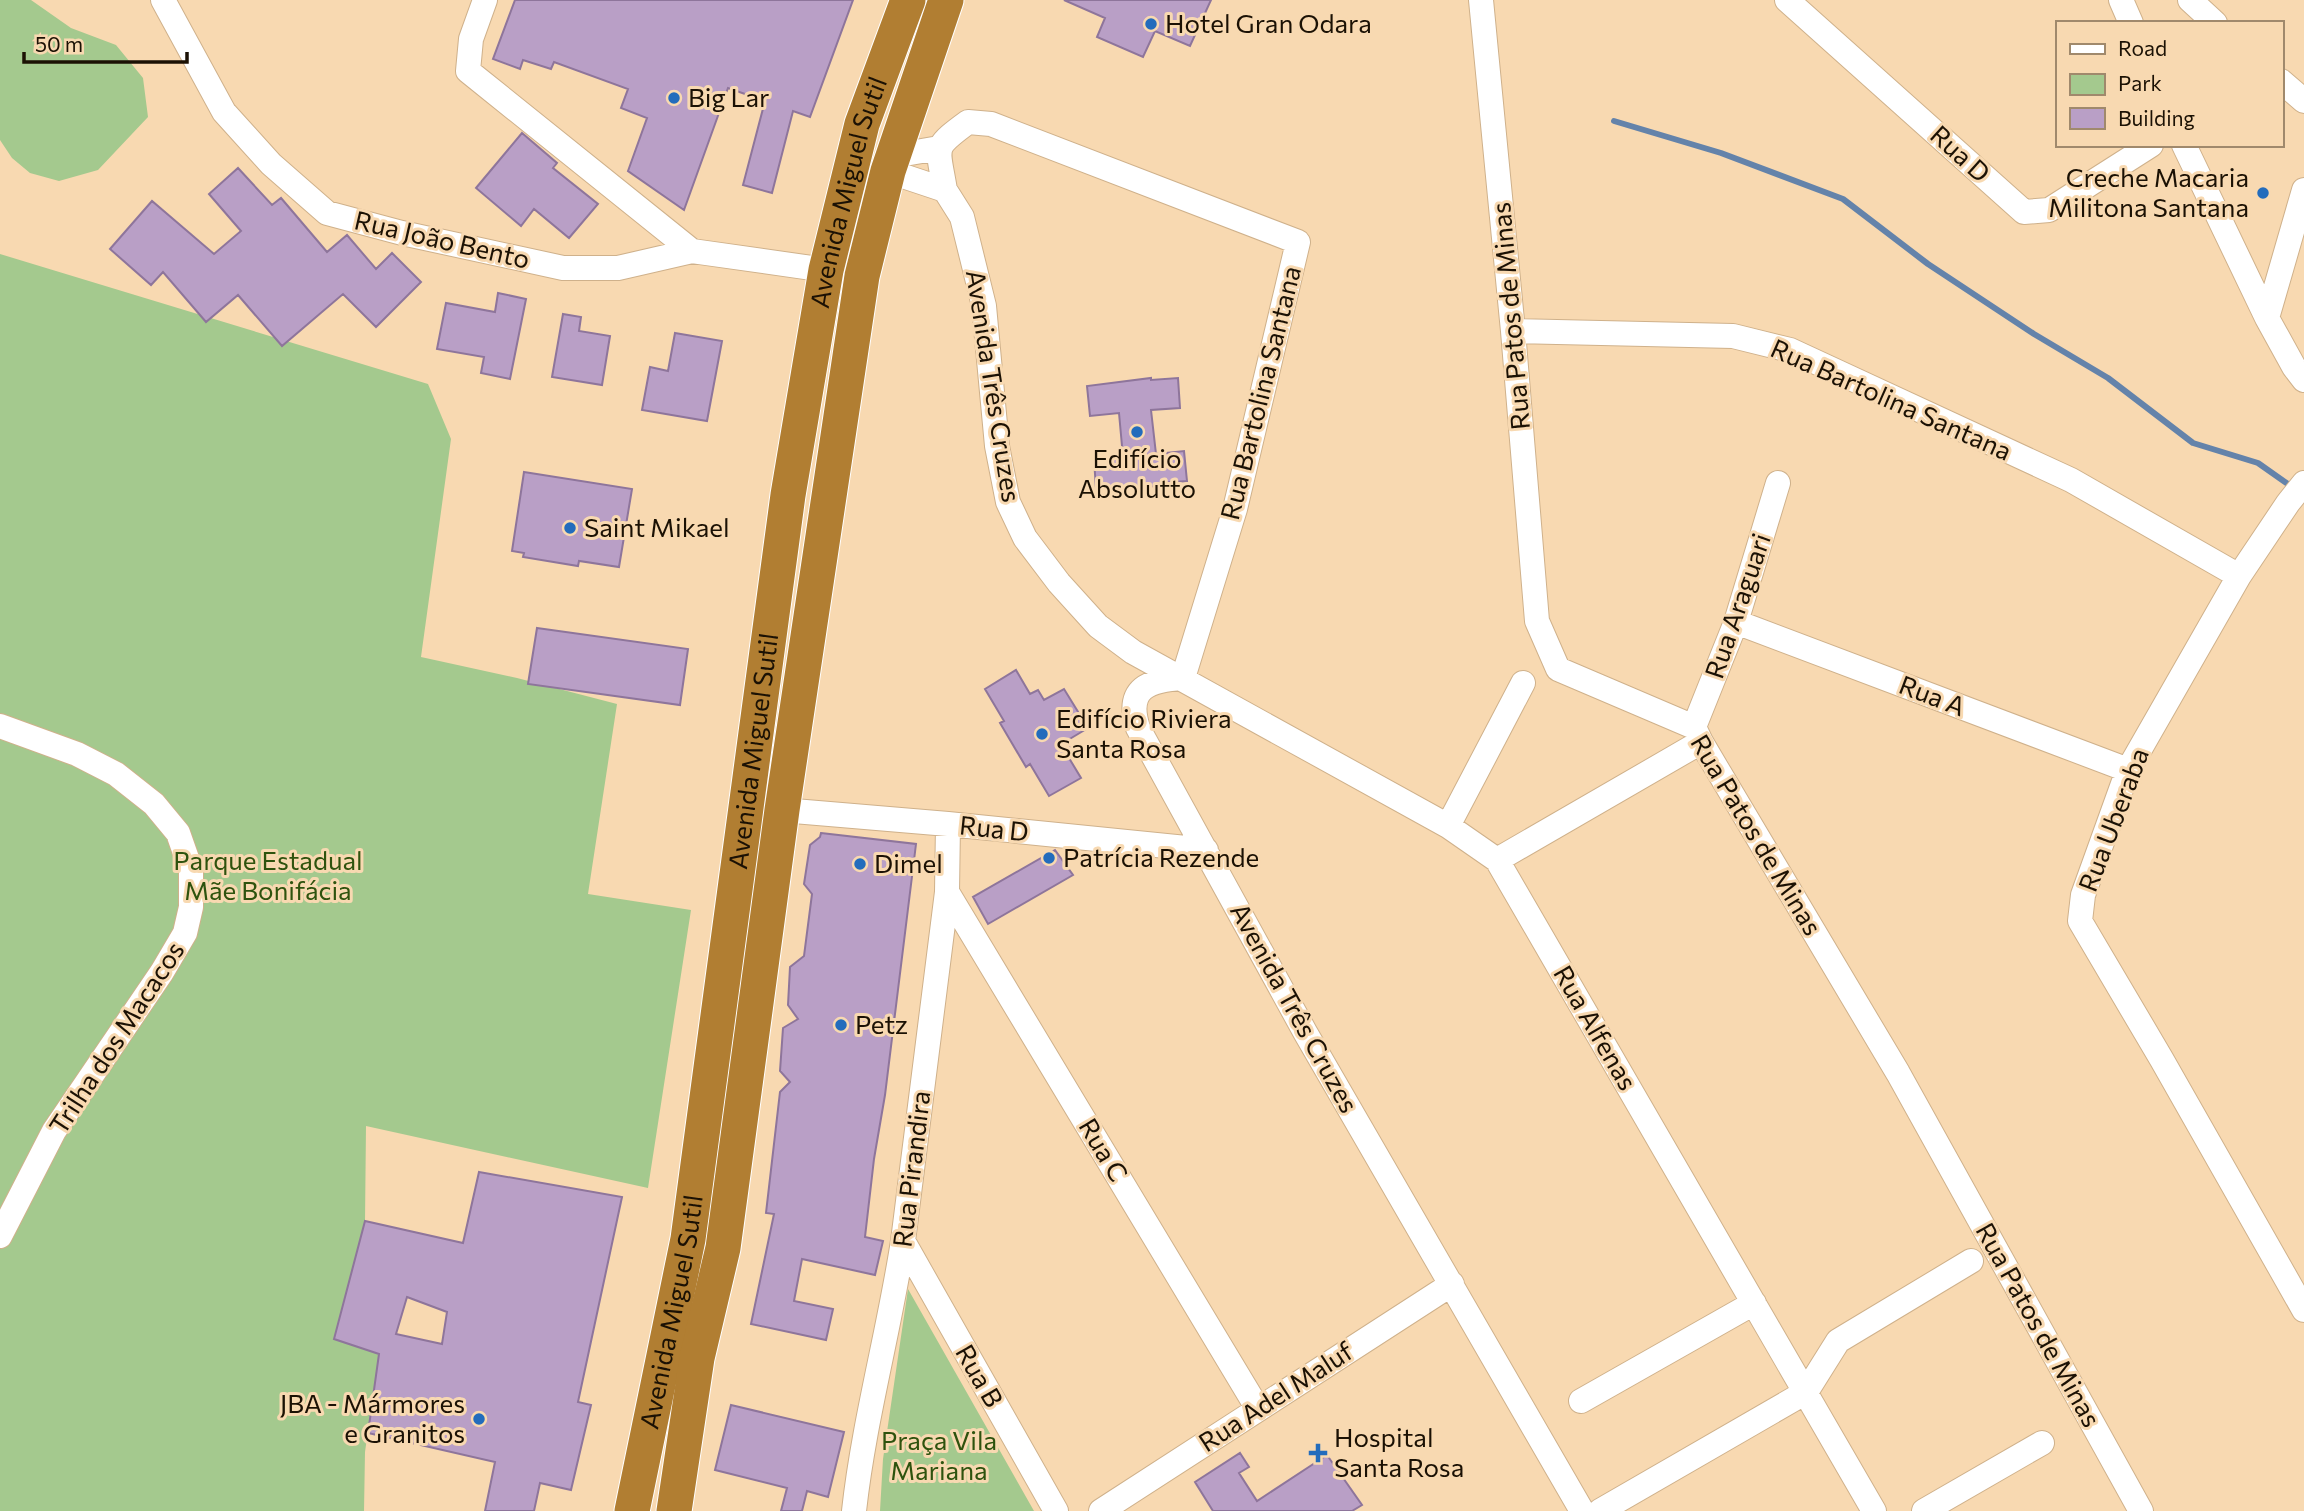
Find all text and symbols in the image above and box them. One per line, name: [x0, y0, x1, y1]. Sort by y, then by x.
place label: Hotel Gran Odara: [1165, 7, 1372, 38]
marker: Hotel Gran Odara: [1143, 16, 1159, 32]
scale bar: [24, 21, 187, 65]
legend: [2056, 21, 2283, 147]
text: 50 m: [35, 31, 83, 56]
text: Road: [2118, 35, 2167, 60]
text: Park: [2118, 70, 2162, 95]
street label: Avenida Miguel Sutil: [803, 72, 892, 310]
place label: Big Lar: [688, 81, 769, 112]
marker: Big Lar: [666, 90, 682, 106]
text: Building: [2118, 105, 2195, 130]
street label: Rua D: [1925, 118, 1997, 188]
place label: Creche Macaria Militona Santana: [2048, 161, 2249, 222]
marker: Creche Macaria Militona Santana: [2255, 185, 2271, 201]
street label: Rua Patos de Minas: [1484, 201, 1535, 431]
street label: Rua João Bento: [352, 203, 533, 274]
street label: Rua Bartolina Santana: [1213, 263, 1306, 523]
street label: Avenida Três Cruzes: [961, 267, 1028, 504]
street label: Rua Bartolina Santana: [1766, 332, 2017, 466]
marker: Edifício Absolutto: [1129, 424, 1145, 440]
place label: Edifício Absolutto: [1078, 442, 1196, 503]
place label: Saint Mikael: [584, 511, 730, 542]
marker: Saint Mikael: [562, 520, 578, 536]
street label: Rua Araguari: [1697, 529, 1776, 682]
street label: Avenida Miguel Sutil: [721, 631, 783, 871]
street label: Rua A: [1895, 668, 1970, 721]
place label: Edifício Riviera Santa Rosa: [1056, 702, 1232, 763]
marker: Edifício Riviera Santa Rosa: [1034, 726, 1050, 742]
street label: Rua Patos de Minas: [1685, 728, 1829, 940]
street label: Rua Uberaba: [2071, 743, 2154, 896]
street label: Rua D: [958, 808, 1030, 847]
place label: Patrícia Rezende: [1063, 841, 1259, 872]
park label: Parque Estadual Mãe Bonifácia: [173, 844, 363, 905]
place label: Dimel: [874, 847, 943, 878]
marker: Patrícia Rezende: [1041, 850, 1057, 866]
marker: Dimel: [852, 856, 868, 872]
street label: Avenida Três Cruzes: [1225, 897, 1366, 1117]
street label: Trilha dos Macacos: [42, 935, 190, 1139]
street label: Rua Alfenas: [1548, 959, 1644, 1095]
place label: Petz: [855, 1008, 908, 1039]
marker: Petz: [833, 1017, 849, 1033]
street label: Rua Pirandira: [886, 1089, 935, 1249]
street label: Rua C: [1073, 1112, 1135, 1186]
street label: Avenida Miguel Sutil: [632, 1193, 708, 1432]
street label: Rua Patos de Minas: [1970, 1217, 2108, 1432]
street label: Rua Adel Maluf: [1192, 1334, 1359, 1457]
street label: Rua B: [950, 1338, 1011, 1412]
place label: JBA - Mármores e Granitos: [280, 1387, 465, 1448]
marker: JBA - Mármores e Granitos: [471, 1411, 487, 1427]
place label: Hospital Santa Rosa: [1334, 1421, 1464, 1482]
park label: Praça Vila Mariana: [881, 1424, 997, 1485]
marker: Hospital Santa Rosa: [1308, 1443, 1328, 1463]

